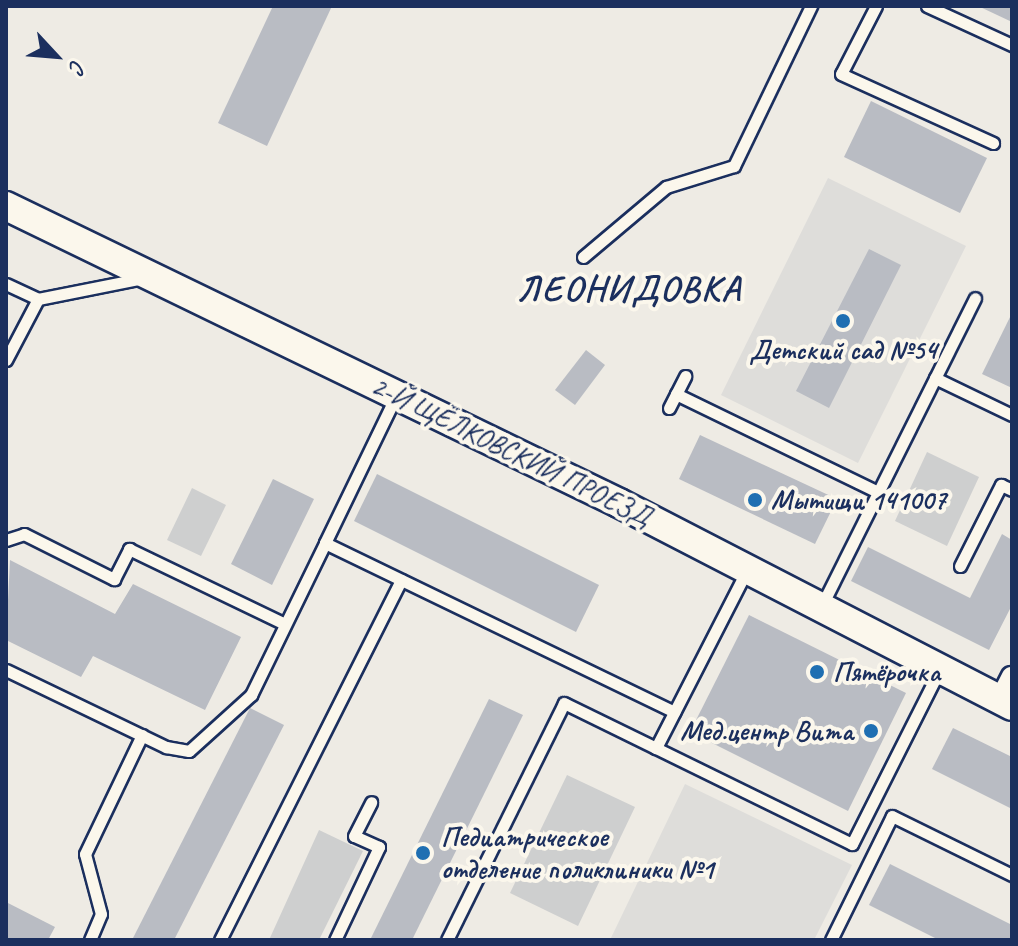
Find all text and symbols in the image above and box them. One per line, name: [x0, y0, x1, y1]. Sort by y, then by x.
north arrow: [16, 16, 96, 96]
text: С: [63, 56, 93, 78]
district label: ЛЕОНИДОВКА: [511, 267, 747, 311]
marker: Детский сад №54: [834, 312, 852, 330]
place label: Детский сад №54: [749, 333, 937, 367]
street label: 2-Й ЩЁЛКОВСКИЙ ПРОЕЗД: [366, 369, 656, 533]
place label: Мытищи 141007: [771, 483, 946, 517]
marker: Мытищи 141007: [746, 491, 764, 509]
place label: Пятёрочка: [833, 655, 940, 689]
marker: Пятёрочка: [808, 663, 826, 681]
place label: Мед.центр Вита: [687, 714, 853, 748]
marker: Мед.центр Вита: [860, 720, 882, 742]
place label: Педиатрическое отделение поликлиники №1: [441, 820, 716, 886]
marker: Педиатрическое отделение поликлиники №1: [412, 842, 434, 864]

